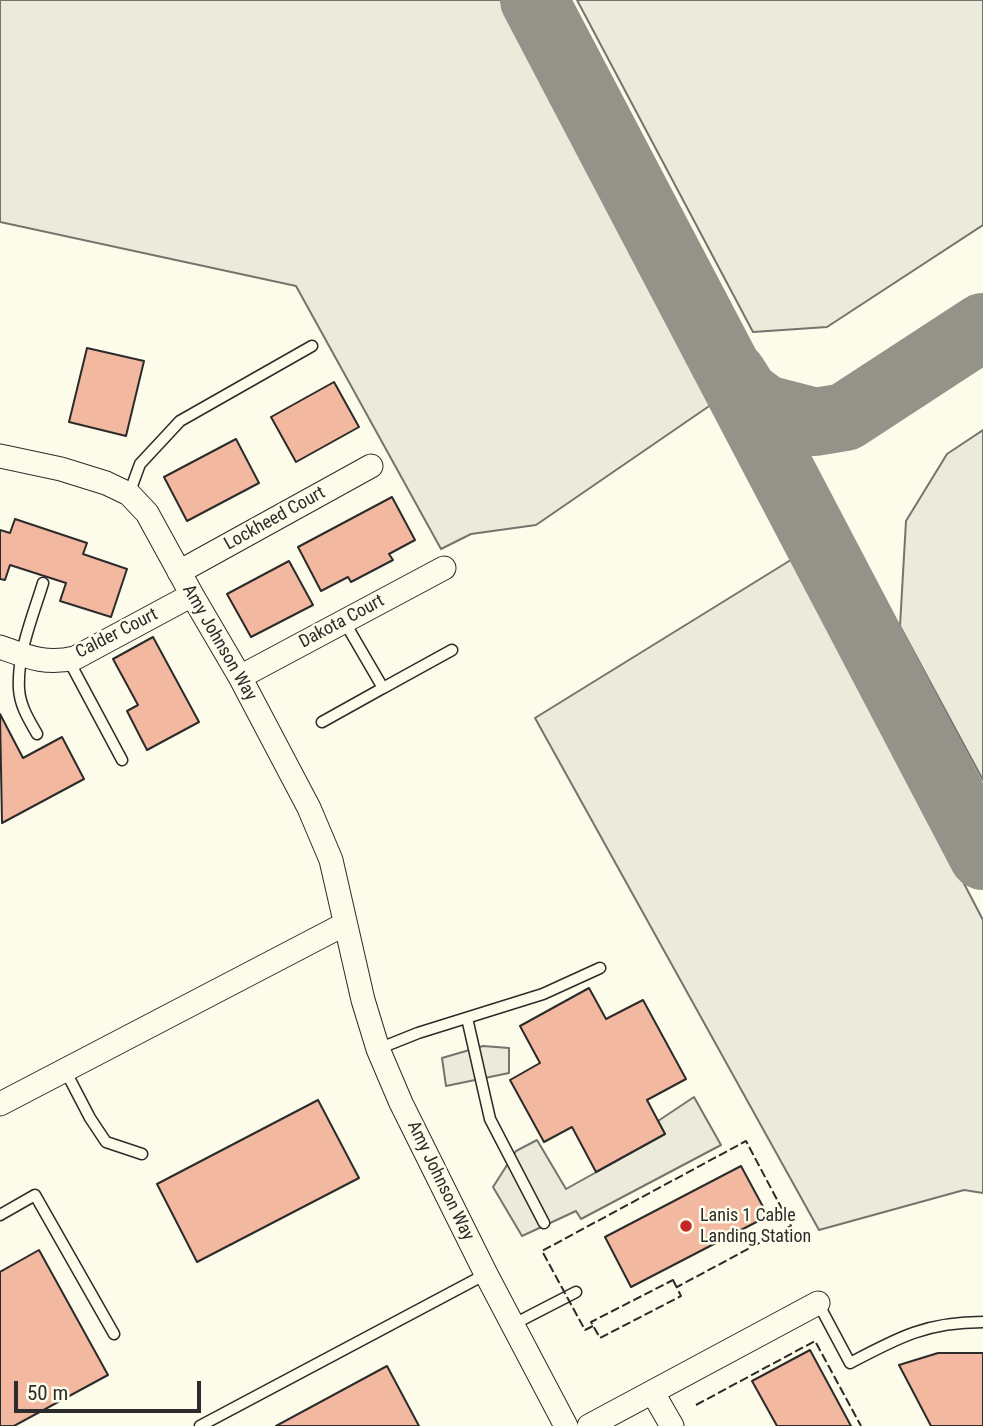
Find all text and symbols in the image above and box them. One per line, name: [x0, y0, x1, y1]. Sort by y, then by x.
street label: Lockheed Court: [221, 482, 329, 556]
street label: Amy Johnson Way: [177, 581, 261, 705]
street label: Dakota Court: [296, 591, 388, 653]
street label: Calder Court: [72, 604, 162, 664]
street label: Amy Johnson Way: [402, 1118, 478, 1244]
place label: Lanis 1 Cable Landing Station: [700, 1205, 811, 1248]
marker: Lanis 1 Cable Landing Station: [678, 1218, 694, 1234]
scale bar: [18, 1366, 205, 1410]
text: 50 m: [27, 1381, 68, 1405]

